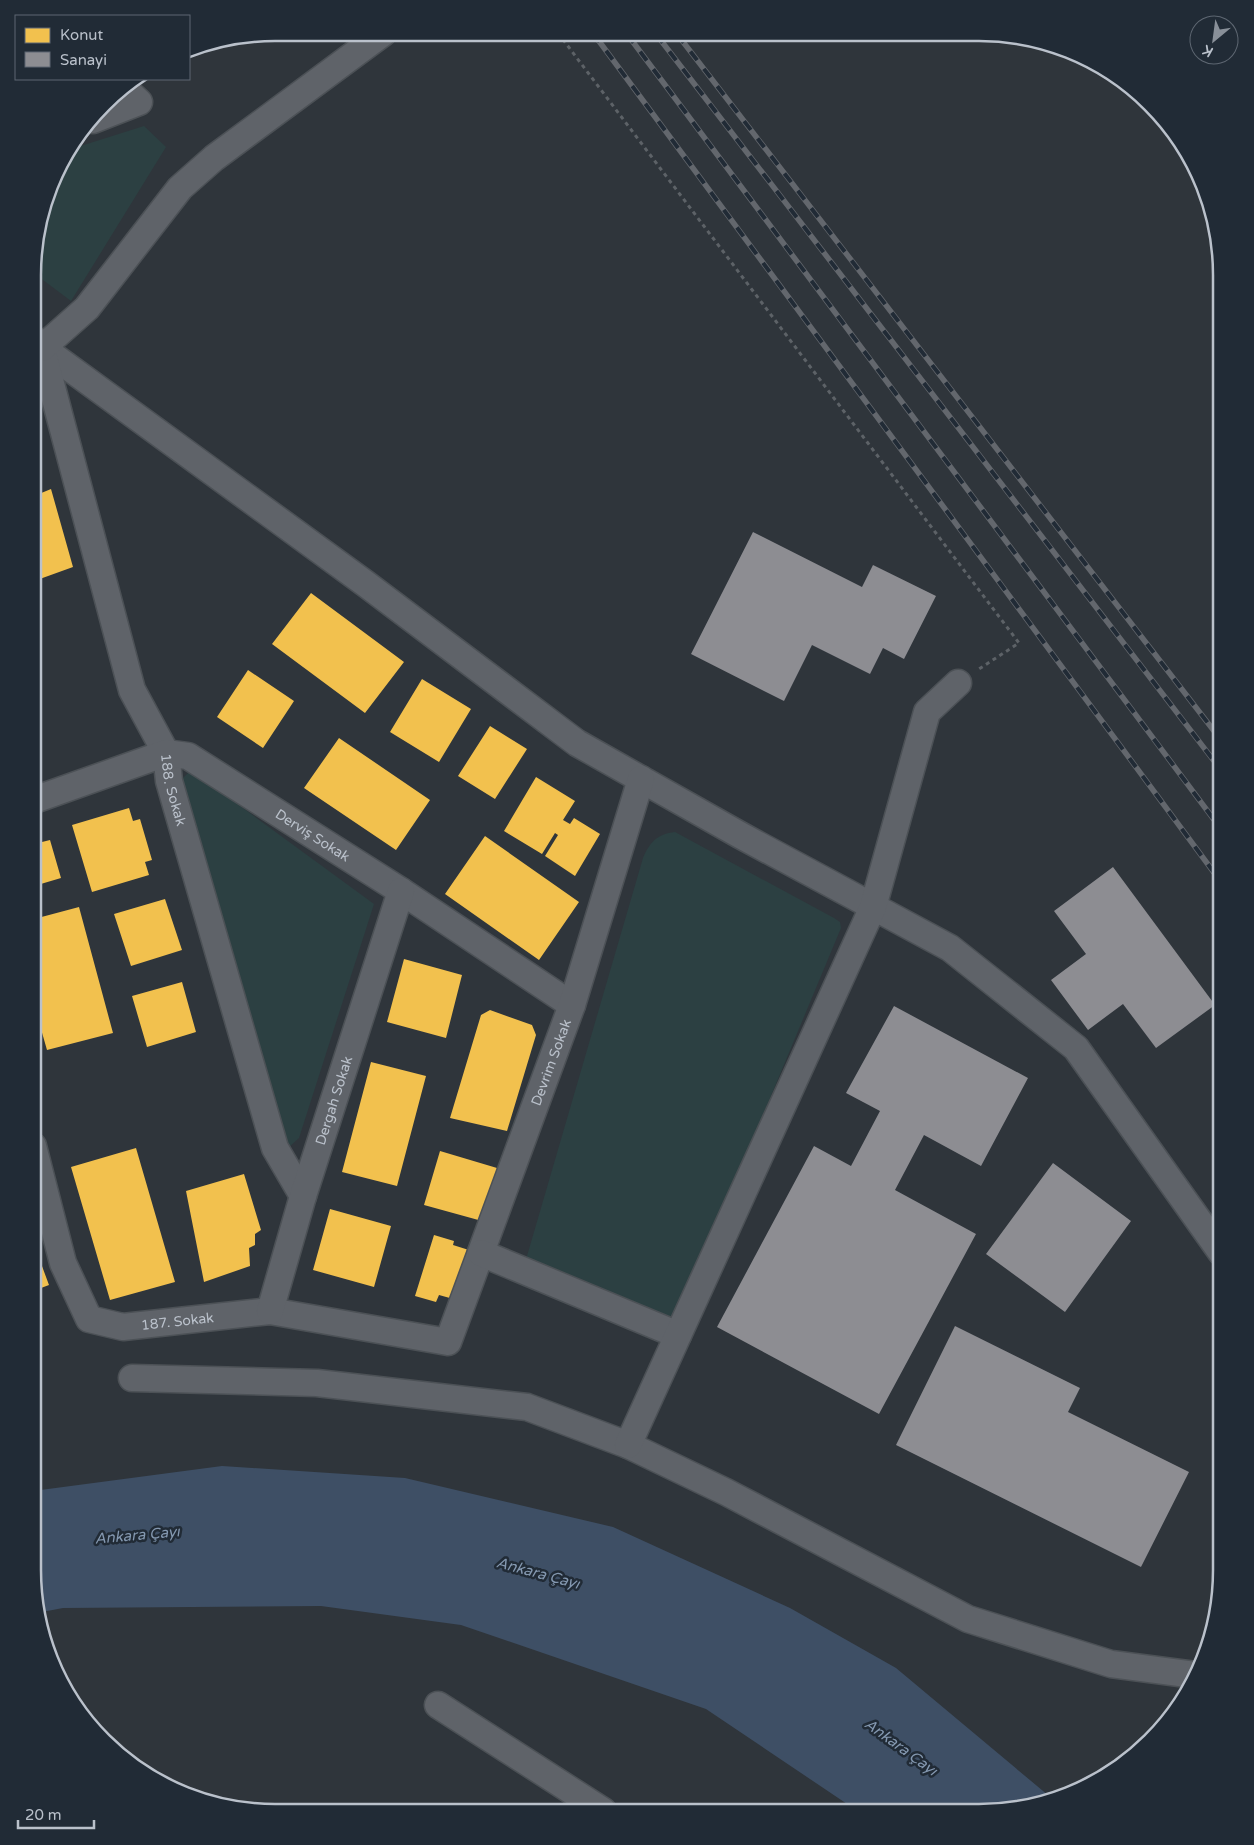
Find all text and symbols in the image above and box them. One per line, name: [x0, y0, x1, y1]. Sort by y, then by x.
legend: [15, 15, 190, 80]
north arrow: [1189, 15, 1239, 65]
text: Konut: [60, 26, 103, 44]
text: K: [1199, 41, 1216, 61]
text: Sanayi: [60, 51, 107, 69]
street label: 188. Sokak: [157, 753, 190, 828]
street label: Derviş Sokak: [272, 806, 353, 866]
street label: Devrim Sokak: [528, 1017, 575, 1108]
street label: Dergah Sokak: [312, 1054, 357, 1147]
street label: 187. Sokak: [140, 1309, 215, 1334]
water label: Ankara Çayı: [94, 1522, 182, 1548]
water label: Ankara Çayı: [494, 1553, 583, 1593]
water label: Ankara Çayı: [861, 1715, 942, 1780]
scale bar: [18, 1798, 94, 1830]
text: 20 m: [25, 1806, 62, 1824]

